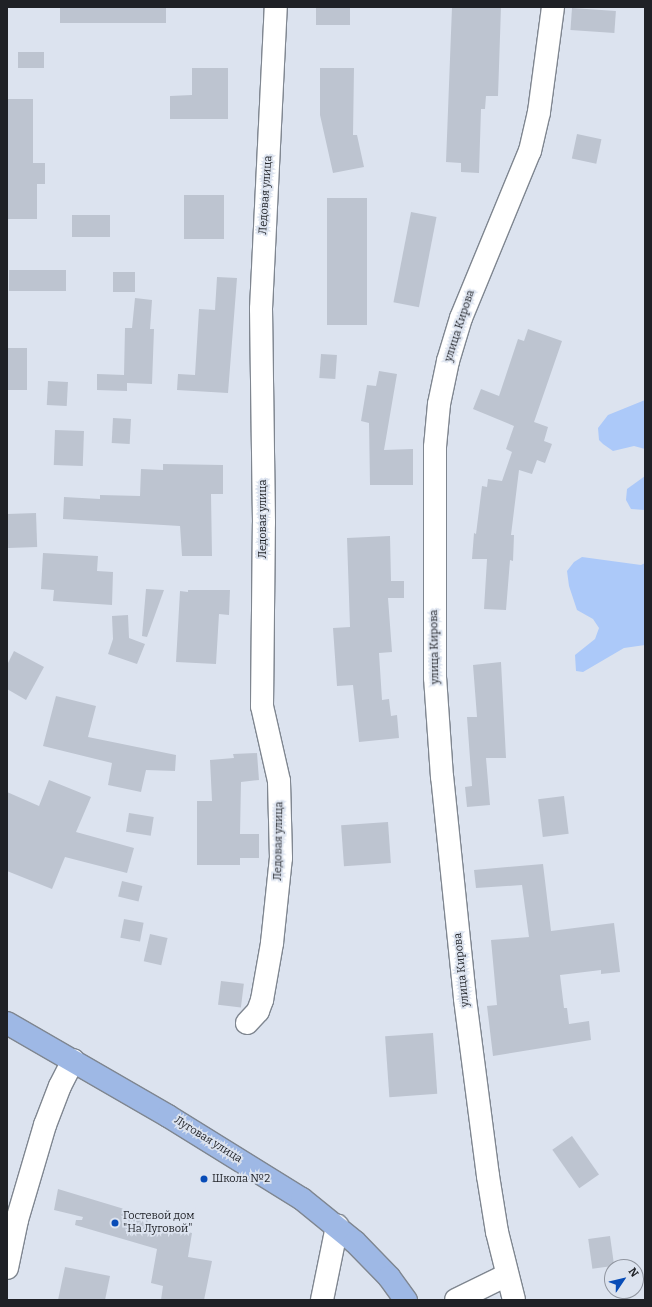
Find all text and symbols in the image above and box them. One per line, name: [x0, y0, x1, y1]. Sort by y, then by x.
street label: Ледовая улица: [257, 155, 275, 235]
street label: улица Кирова: [442, 288, 478, 364]
street label: Ледовая улица: [256, 479, 270, 559]
street label: улица Кирова: [428, 610, 442, 684]
street label: Ледовая улица: [272, 801, 286, 881]
street label: улица Кирова: [452, 932, 472, 1008]
street label: Луговая улица: [172, 1114, 244, 1166]
place label: Школа №2: [212, 1172, 270, 1186]
marker: Школа №2: [199, 1174, 209, 1184]
place label: Гостевой дом "На Луговой": [123, 1210, 195, 1236]
marker: Гостевой дом "На Луговой": [110, 1218, 120, 1228]
north arrow: [604, 1259, 644, 1299]
text: N: [626, 1265, 641, 1280]

